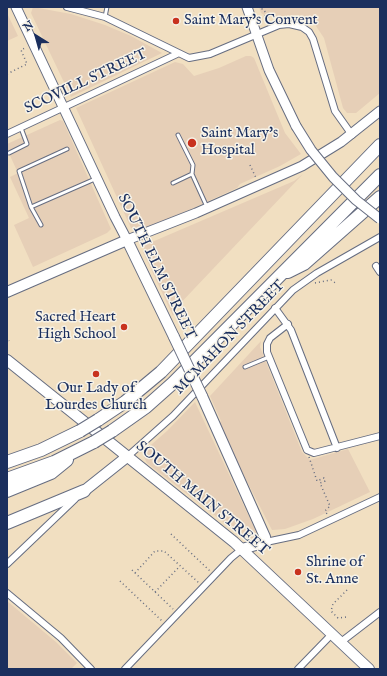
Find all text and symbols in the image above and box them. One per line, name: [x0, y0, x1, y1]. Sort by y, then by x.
place label: Saint Mary's Convent: [184, 12, 318, 30]
north arrow: [16, 16, 56, 56]
marker: Saint Mary's Convent: [171, 16, 181, 26]
text: N: [21, 18, 37, 35]
street label: SCOVILL STREET: [22, 46, 150, 118]
place label: Saint Mary's Hospital: [201, 125, 278, 160]
marker: Saint Mary's Hospital: [186, 137, 198, 149]
street label: SOUTH ELM STREET: [113, 191, 199, 343]
street label: MCMAHON STREET: [171, 277, 289, 399]
place label: Sacred Heart High School: [35, 309, 116, 344]
marker: Sacred Heart High School: [119, 322, 129, 332]
marker: Our Lady of Lourdes Church: [91, 369, 101, 379]
place label: Our Lady of Lourdes Church: [45, 380, 147, 415]
street label: SOUTH MAIN STREET: [132, 438, 272, 560]
place label: Shrine of St. Anne: [306, 554, 363, 589]
marker: Shrine of St. Anne: [293, 567, 303, 577]

